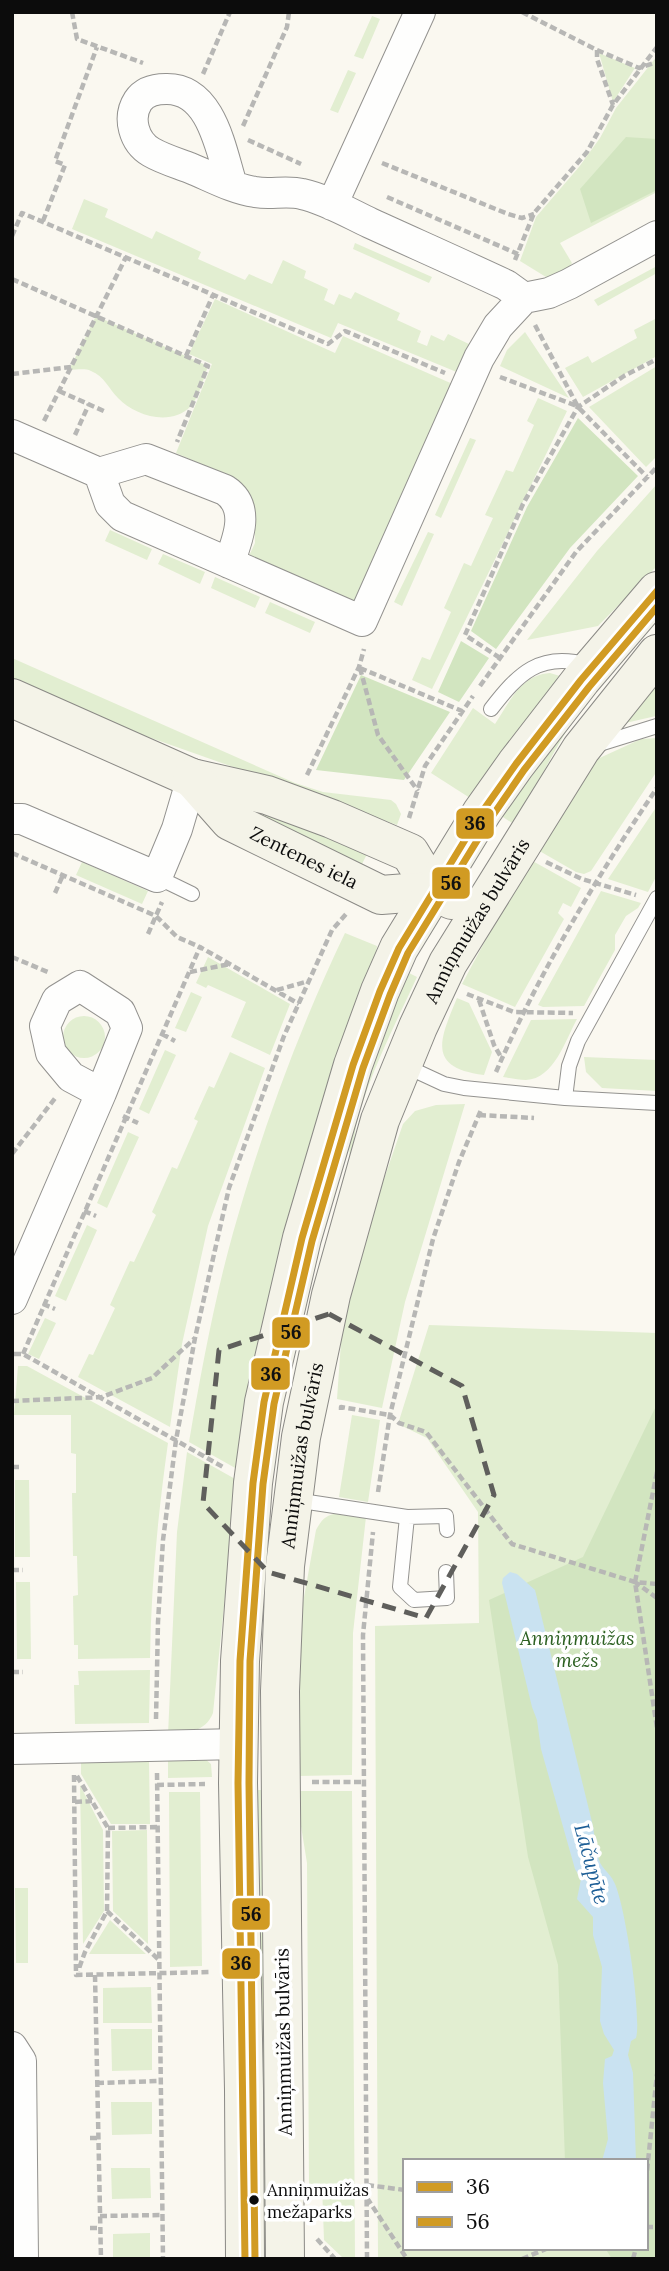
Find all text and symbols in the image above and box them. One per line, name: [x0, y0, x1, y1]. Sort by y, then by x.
line badge: 36: [455, 807, 495, 840]
text: 36: [464, 811, 486, 835]
street label: Zentenes iela: [246, 821, 362, 894]
street label: Anniņmuižas bulvāris: [418, 833, 535, 1008]
line badge: 56: [431, 866, 471, 900]
text: 56: [440, 871, 462, 895]
line badge: 56: [271, 1316, 311, 1349]
text: 56: [280, 1320, 302, 1344]
line badge: 36: [250, 1357, 291, 1391]
street label: Anniņmuižas bulvāris: [275, 1360, 328, 1551]
text: 36: [260, 1362, 282, 1386]
park label: Anniņmuižas mežs: [519, 1626, 634, 1672]
water label: Lāčupīte: [568, 1821, 616, 1907]
line badge: 56: [231, 1897, 271, 1931]
text: 56: [240, 1902, 262, 1926]
line badge: 36: [221, 1947, 261, 1980]
street label: Anniņmuižas bulvāris: [269, 1948, 298, 2137]
text: 36: [230, 1951, 252, 1975]
legend: [403, 2159, 648, 2250]
text: 36: [466, 2173, 490, 2200]
place label: Anniņmuižas mežaparks: [266, 2179, 369, 2223]
marker: Anniņmuižas mežaparks: [247, 2193, 261, 2207]
text: 56: [466, 2208, 490, 2235]

